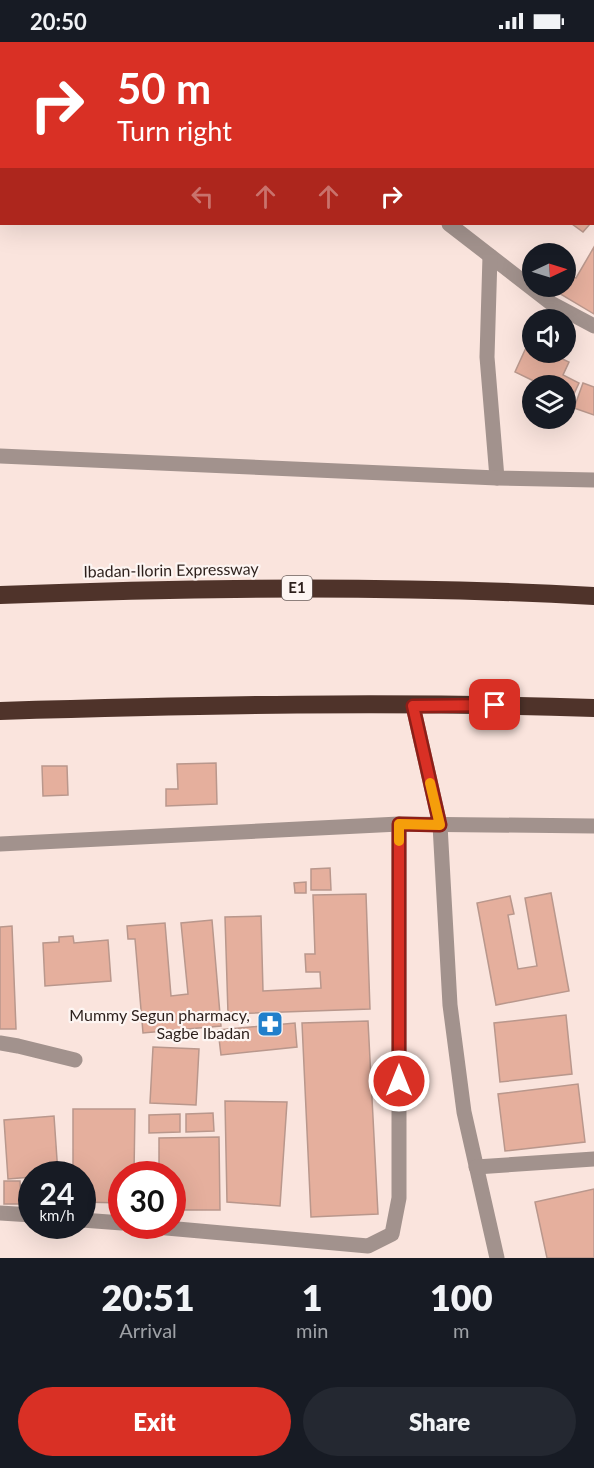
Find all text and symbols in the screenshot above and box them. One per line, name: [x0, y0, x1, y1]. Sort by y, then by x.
text: 20:50: [30, 8, 87, 35]
text: 50 m: [117, 63, 211, 113]
icon: right: [18, 66, 96, 144]
text: Turn right: [117, 114, 232, 147]
icon: left: [186, 180, 219, 213]
icon: ahead: [249, 180, 282, 213]
icon: ahead: [312, 180, 345, 213]
icon: right: [375, 180, 408, 213]
north arrow: [522, 243, 576, 297]
map controls: [522, 243, 576, 429]
button: sound: [522, 309, 576, 363]
button: layers: [522, 375, 576, 429]
street label: Ibadan-Ilorin Expressway: [83, 558, 260, 581]
road number: E1: [282, 576, 312, 600]
pin: [469, 679, 520, 730]
icon: arrive: [478, 688, 511, 721]
place label: Mummy Segun pharmacy, Sagbe Ibadan: [69, 1005, 250, 1042]
pharmacy icon: Mummy Segun pharmacy, Sagbe Ibadan: [255, 1009, 285, 1039]
position arrow: [367, 1049, 431, 1113]
speed limit sign: 30: [108, 1161, 186, 1239]
text: 24: [40, 1175, 74, 1211]
text: km/h: [39, 1206, 75, 1224]
text: 20:51: [101, 1275, 195, 1319]
text: 1: [302, 1275, 323, 1319]
text: 100: [430, 1275, 493, 1319]
text: Arrival: [119, 1318, 177, 1342]
text: min: [296, 1318, 328, 1342]
text: m: [453, 1318, 469, 1342]
button: Exit: [18, 1387, 291, 1456]
button: Share: [303, 1387, 576, 1456]

